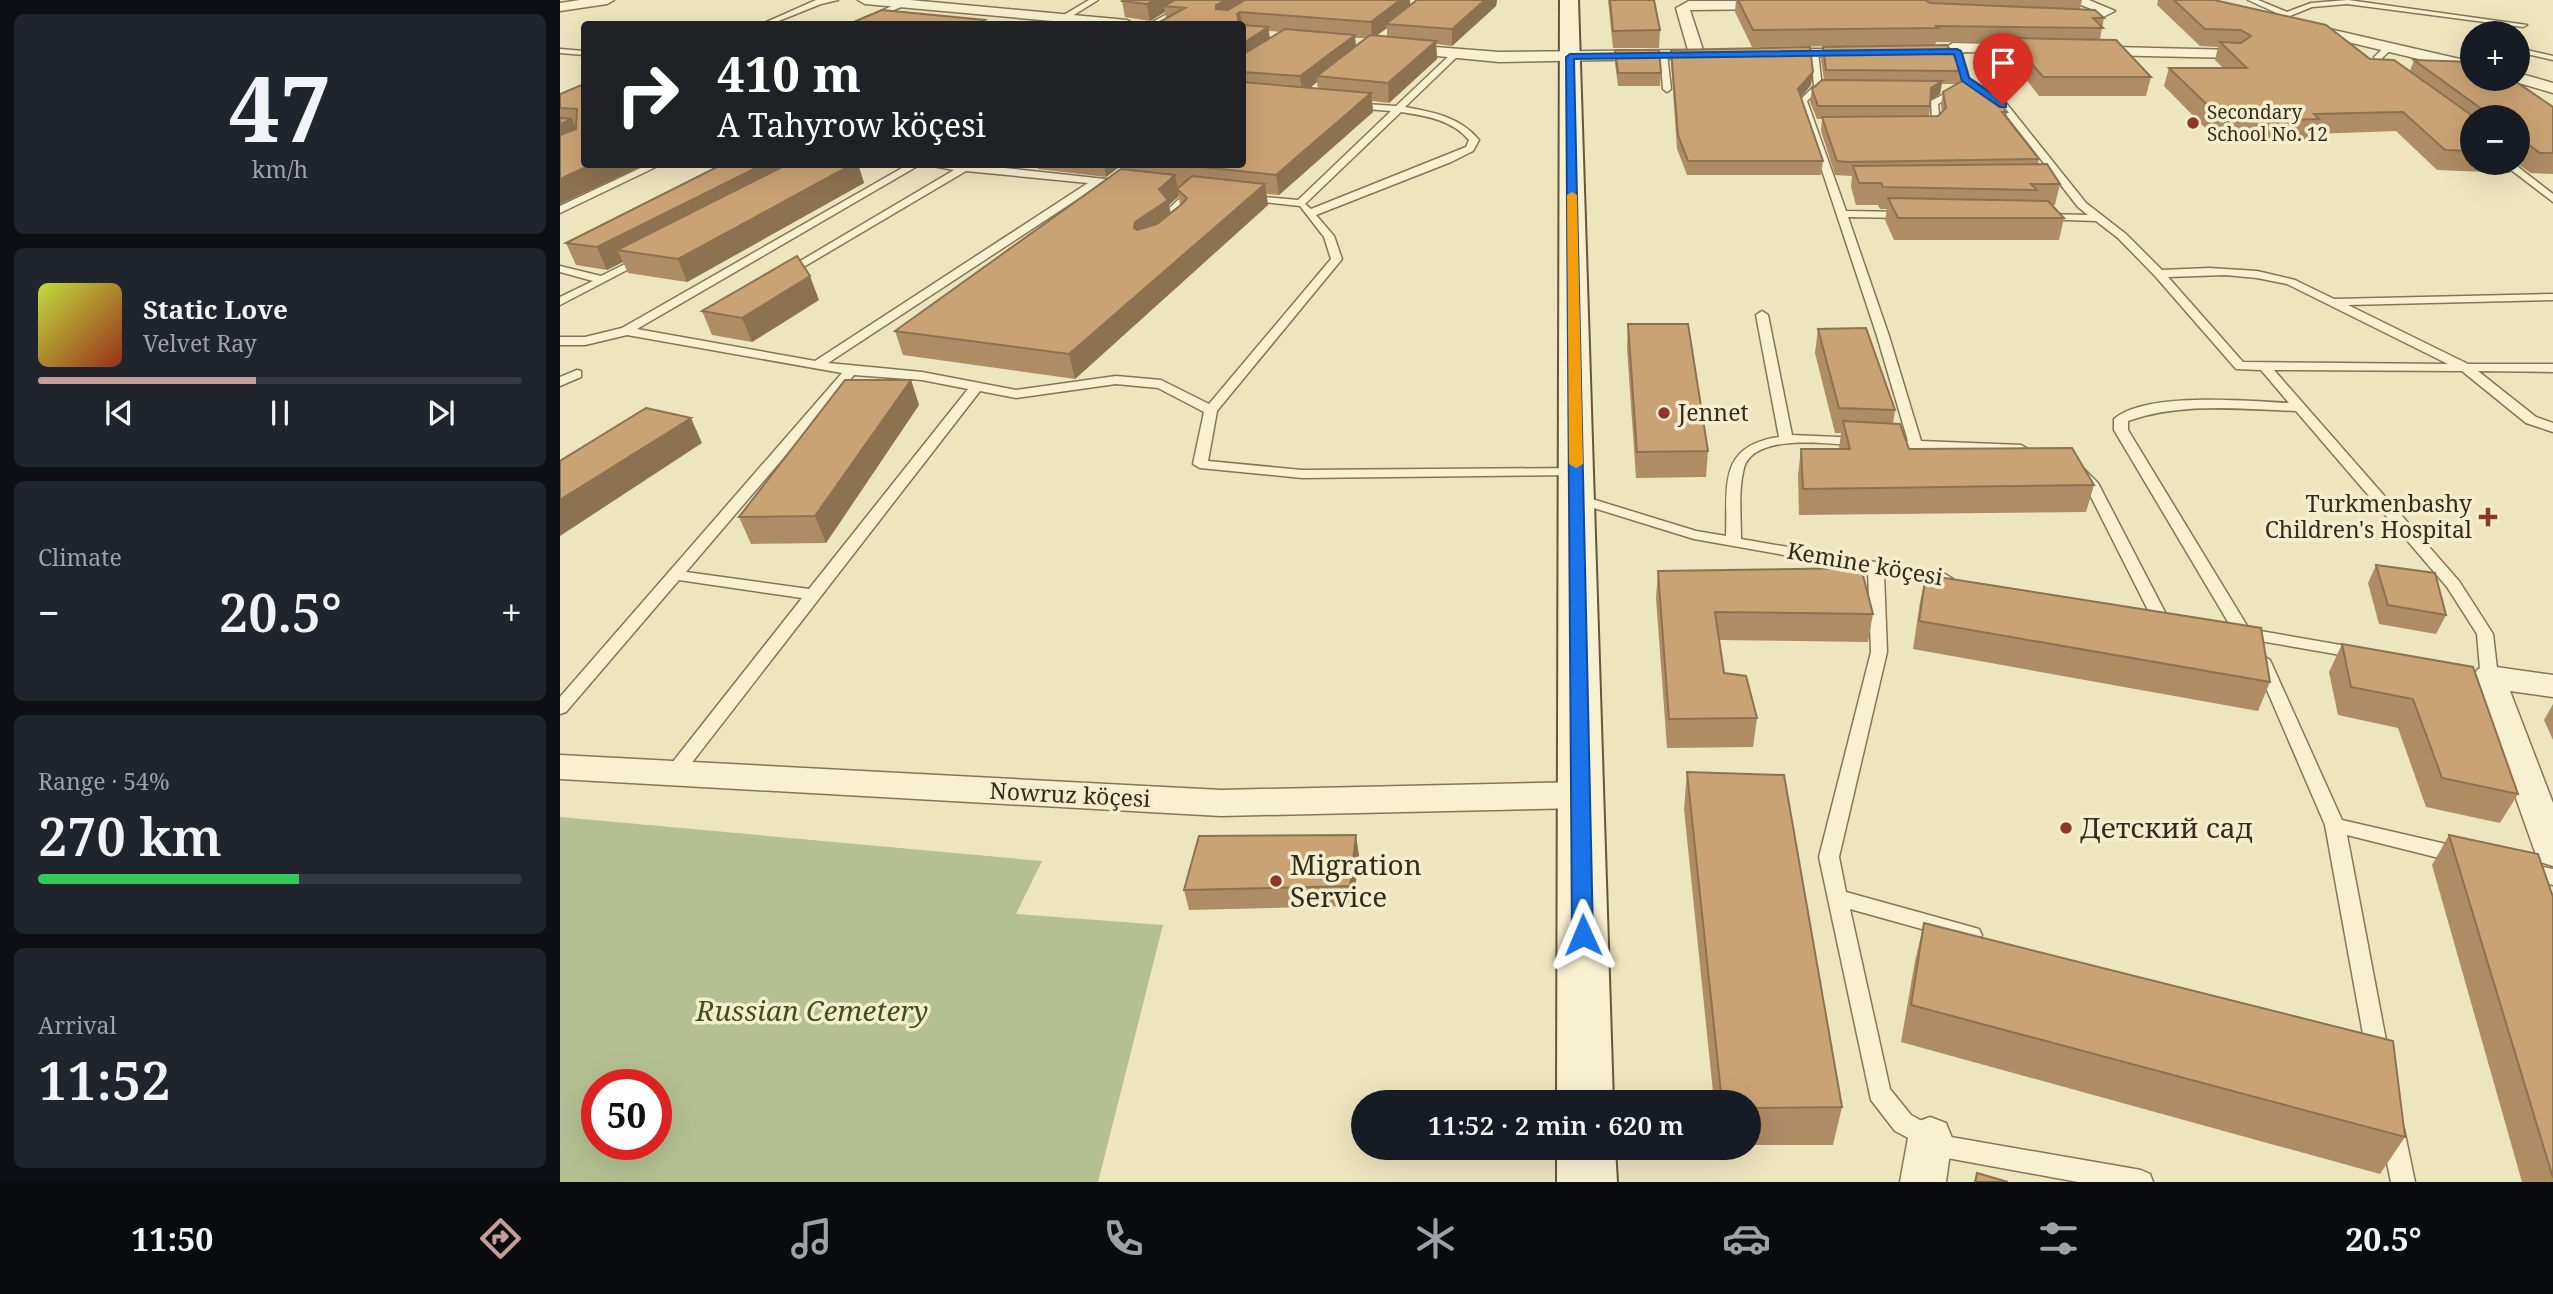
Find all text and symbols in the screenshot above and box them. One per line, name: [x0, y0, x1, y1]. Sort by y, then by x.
map controls: [2460, 21, 2530, 175]
button: +: [2460, 21, 2530, 91]
pin: [1973, 33, 2033, 105]
text: 410 m: [717, 40, 861, 106]
icon: arrive: [1984, 44, 2022, 82]
text: 47: [229, 45, 331, 169]
icon: right: [602, 49, 693, 140]
place label: Secondary School No. 12: [2207, 99, 2328, 147]
text: A Tahyrow köçesi: [717, 103, 986, 146]
button: −: [2460, 105, 2530, 175]
marker: Secondary School No. 12: [2185, 115, 2201, 131]
text: km/h: [252, 153, 308, 185]
text: Static Love: [143, 291, 288, 327]
text: Velvet Ray: [143, 327, 257, 359]
icon: previous: [100, 394, 138, 432]
icon: pause: [261, 394, 299, 432]
icon: next: [422, 394, 460, 432]
place label: Jennet: [1677, 396, 1749, 428]
marker: Jennet: [1656, 405, 1672, 421]
place label: Turkmenbashy Children's Hospital: [2265, 487, 2472, 545]
marker: Turkmenbashy Children's Hospital: [2478, 507, 2498, 527]
street label: Kemine köçesi: [1785, 534, 1946, 593]
text: Climate: [38, 541, 122, 573]
text: 20.5°: [219, 576, 342, 647]
text: −: [38, 586, 60, 638]
text: +: [501, 586, 522, 638]
text: Range · 54%: [38, 765, 170, 797]
street label: Nowruz köçesi: [989, 774, 1152, 814]
text: 270 km: [38, 800, 222, 871]
place label: Детский сад: [2080, 808, 2253, 846]
marker: Детский сад: [2058, 820, 2074, 836]
place label: Migration Service: [1290, 845, 1422, 915]
marker: Migration Service: [1268, 873, 1284, 889]
position arrow: [1546, 898, 1620, 972]
park label: Russian Cemetery: [695, 991, 928, 1029]
text: Arrival: [38, 1009, 117, 1041]
text: 11:52: [38, 1044, 171, 1115]
speed limit sign: 50: [581, 1069, 672, 1160]
text: 11:52 · 2 min · 620 m: [1428, 1107, 1684, 1143]
icon: directions: [476, 1214, 525, 1263]
icon: music: [787, 1214, 836, 1263]
icon: phone: [1099, 1214, 1148, 1263]
icon: climate: [1411, 1214, 1460, 1263]
icon: car: [1722, 1214, 1771, 1263]
icon: filters: [2034, 1214, 2083, 1263]
text: 11:50: [131, 1217, 213, 1260]
text: 20.5°: [2345, 1217, 2422, 1260]

